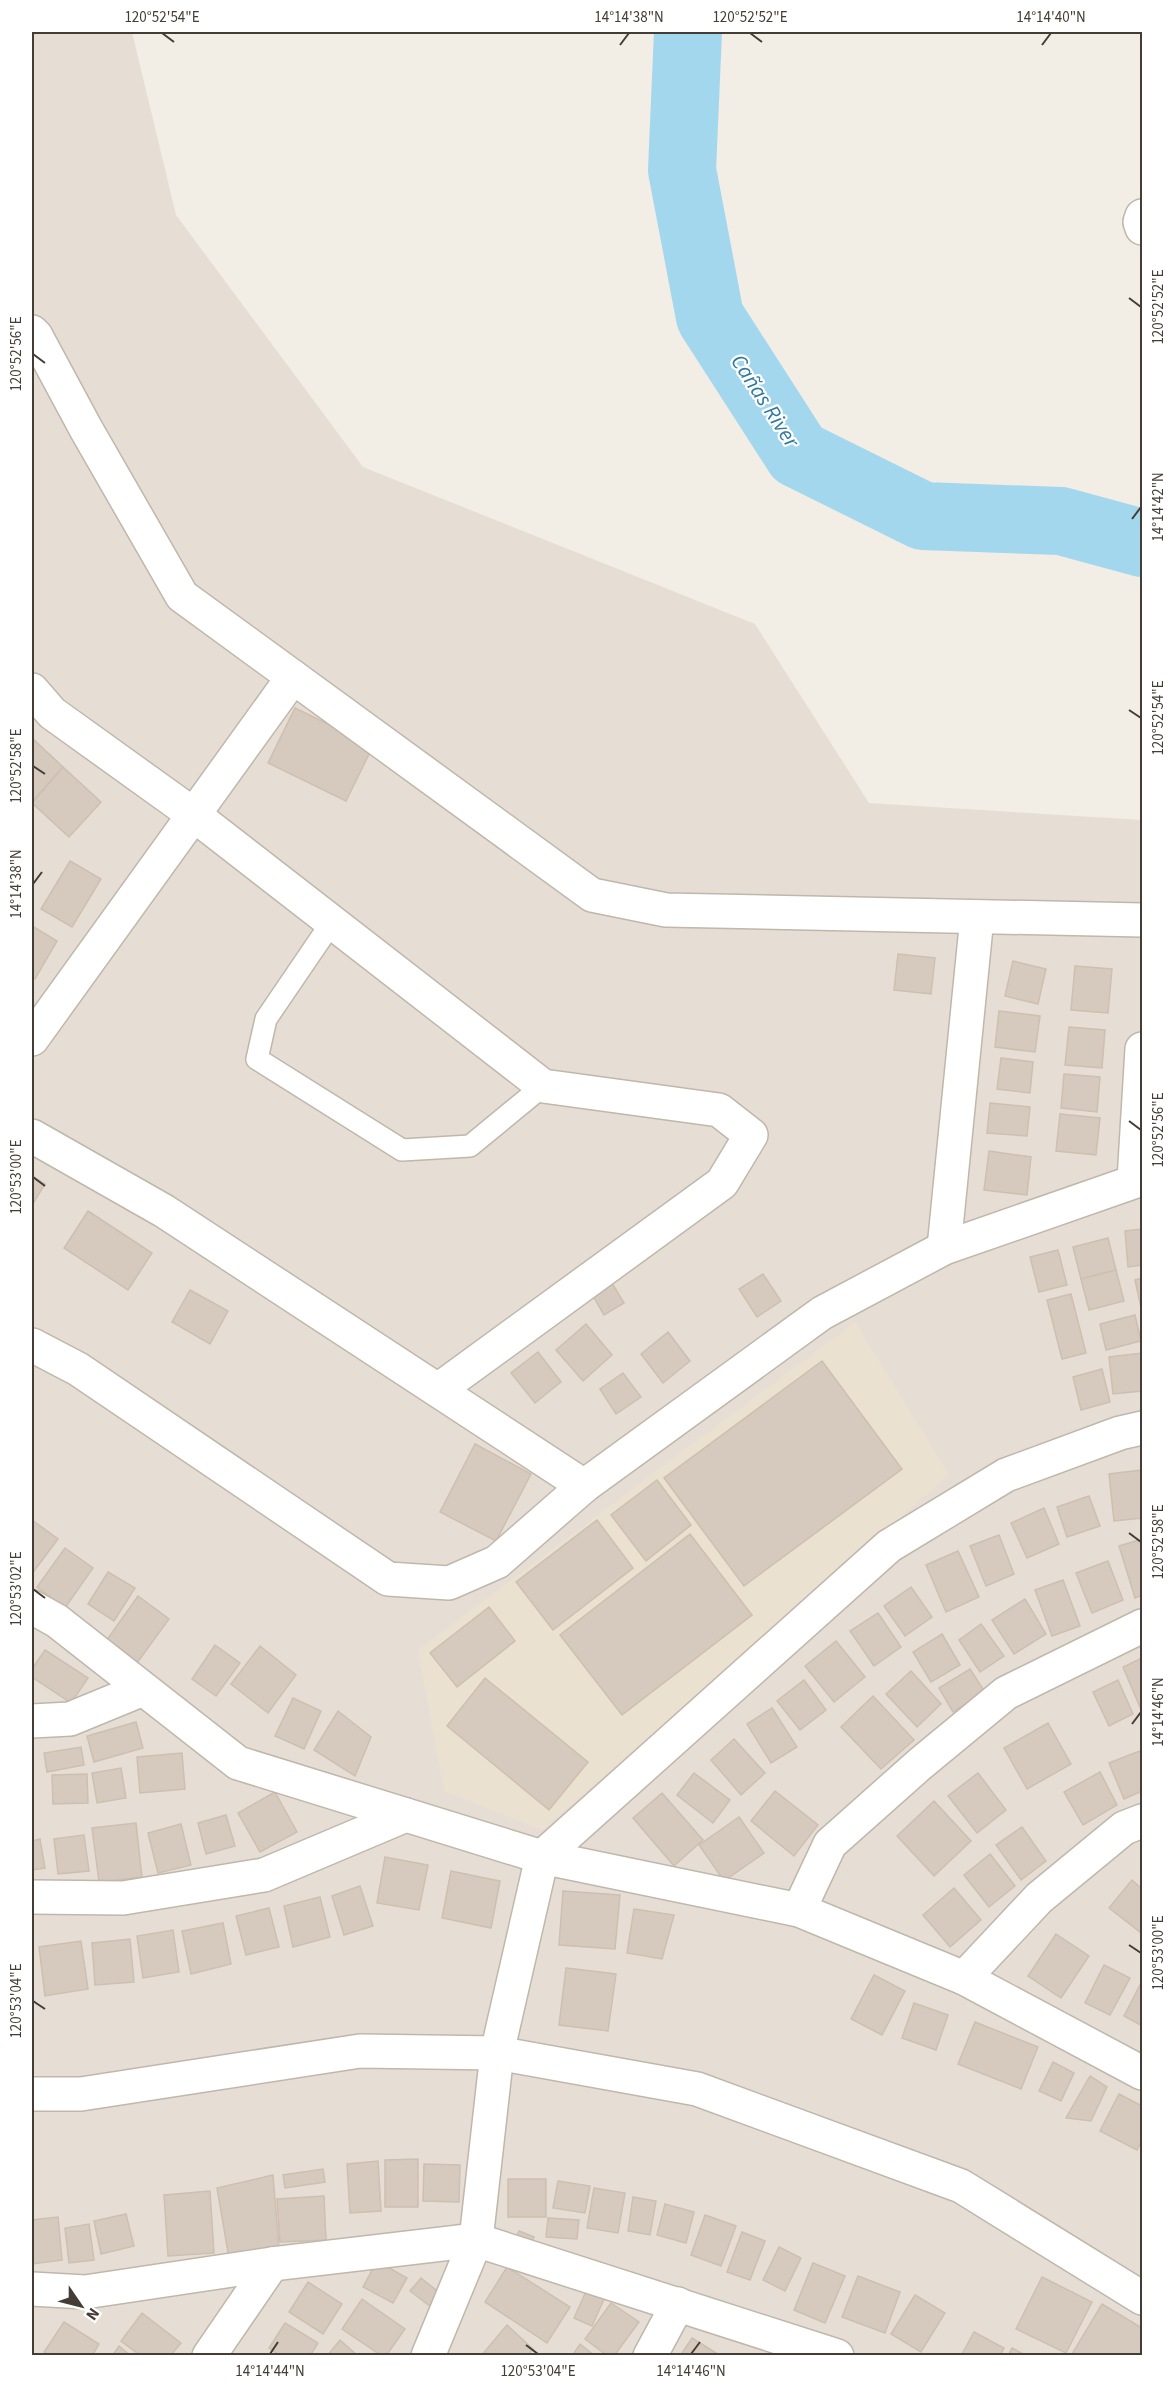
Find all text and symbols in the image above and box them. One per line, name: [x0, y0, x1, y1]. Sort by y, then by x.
text: 120°52'54"E: [124, 7, 200, 28]
text: 14°14'38"N: [594, 7, 664, 28]
text: 120°52'52"E: [712, 7, 788, 28]
text: 14°14'40"N: [1016, 7, 1086, 28]
text: 120°52'52"E: [1148, 269, 1169, 345]
text: 120°52'56"E: [6, 316, 27, 392]
water label: Cañas River: [723, 348, 808, 455]
text: 14°14'42"N: [1148, 472, 1169, 542]
text: 120°52'54"E: [1148, 680, 1169, 756]
text: 120°52'58"E: [6, 728, 27, 804]
text: 14°14'38"N: [6, 849, 27, 919]
text: 120°52'56"E: [1148, 1092, 1169, 1168]
text: 120°53'00"E: [6, 1139, 27, 1215]
text: 120°52'58"E: [1148, 1504, 1169, 1580]
text: 120°53'02"E: [6, 1551, 27, 1627]
text: 14°14'46"N: [1148, 1677, 1169, 1747]
text: 120°53'00"E: [1148, 1915, 1169, 1991]
text: 120°53'04"E: [6, 1963, 27, 2039]
north arrow: [51, 2276, 111, 2336]
text: N: [80, 2303, 105, 2325]
text: 14°14'44"N: [235, 2361, 305, 2382]
text: 120°53'04"E: [500, 2361, 576, 2382]
text: 14°14'46"N: [656, 2361, 726, 2382]

